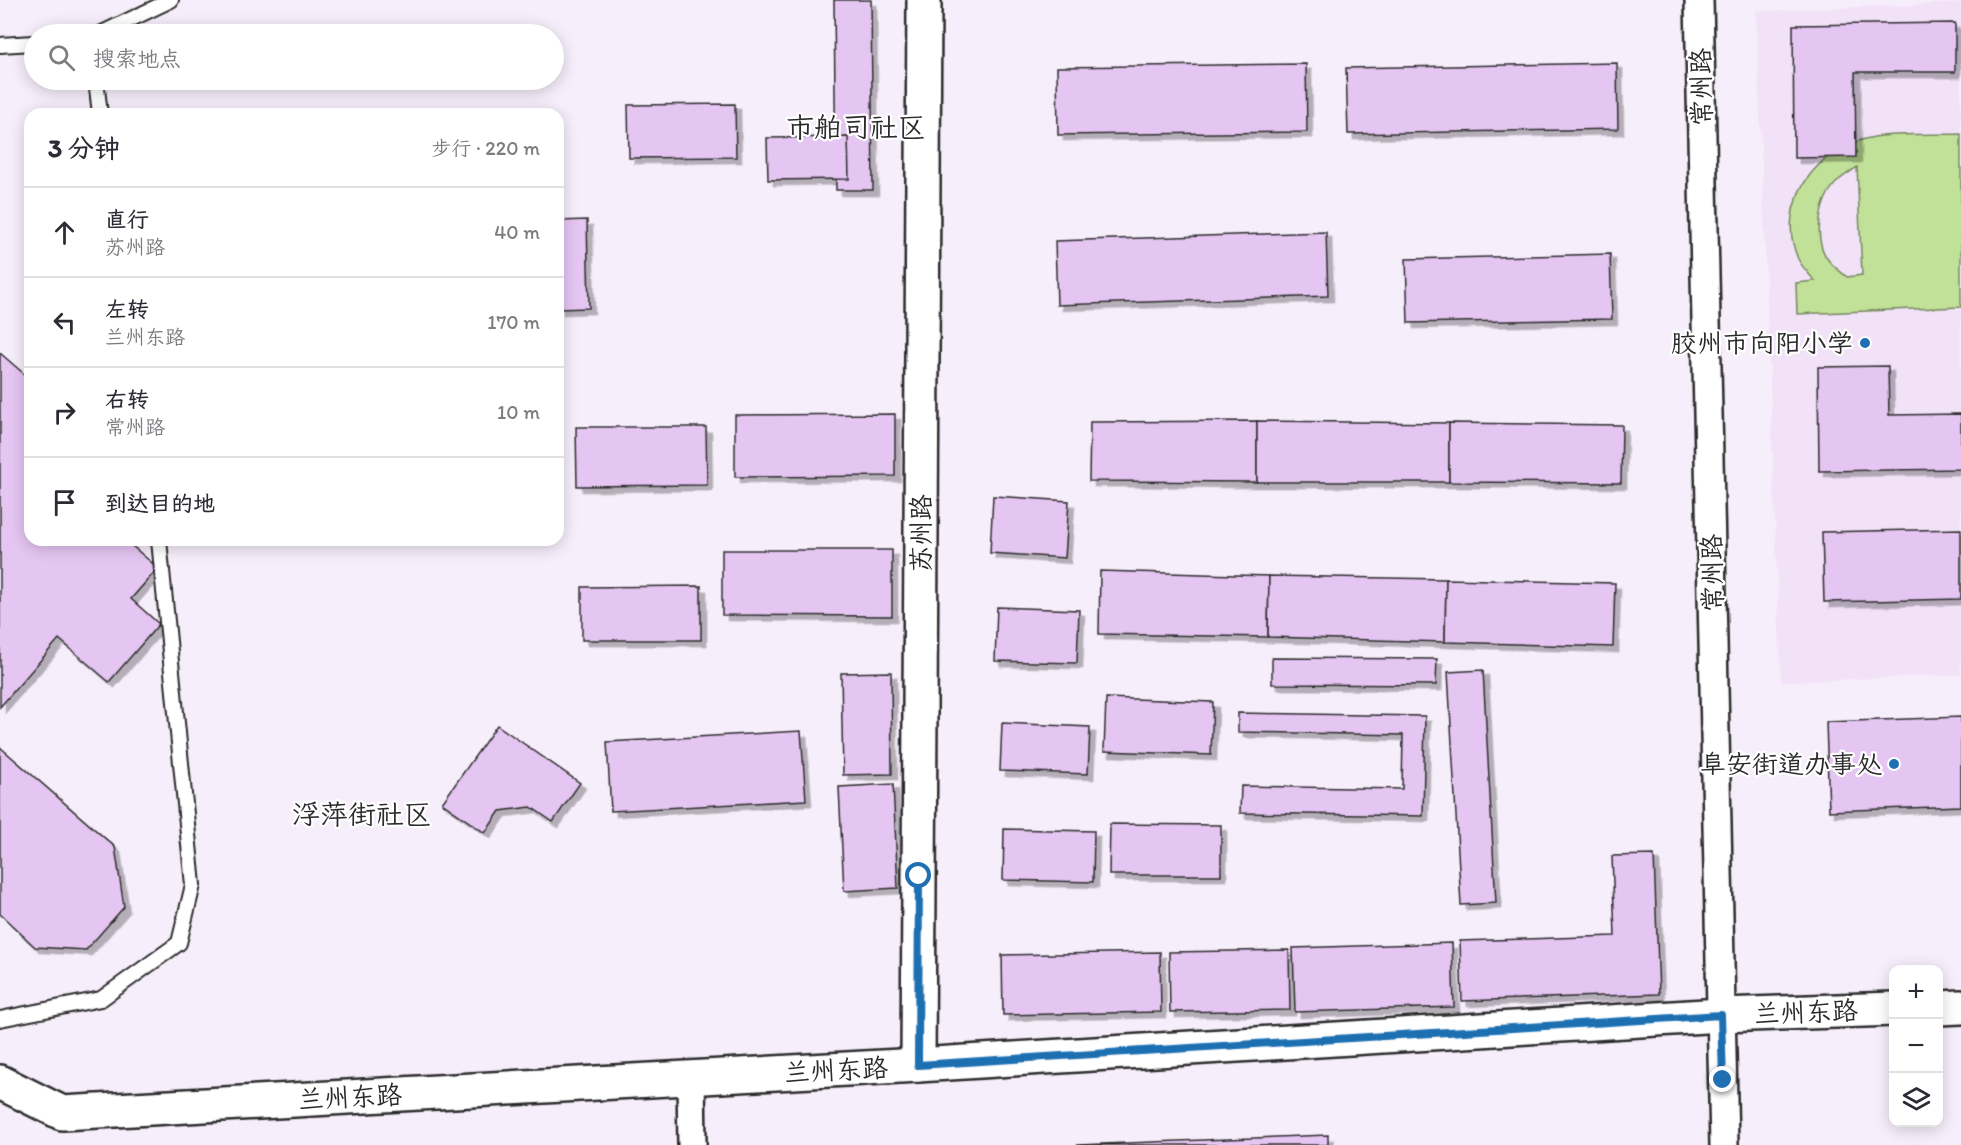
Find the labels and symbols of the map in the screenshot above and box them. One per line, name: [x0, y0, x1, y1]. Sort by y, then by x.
street label: 常州路: [1684, 48, 1718, 126]
district label: 市舶司社区: [786, 110, 926, 144]
place label: 胶州市向阳小学: [1671, 327, 1853, 359]
marker: 胶州市向阳小学: [1858, 336, 1872, 350]
street label: 苏州路: [905, 494, 937, 572]
street label: 常州路: [1695, 534, 1729, 612]
place label: 阜安街道办事处: [1700, 748, 1882, 780]
marker: 阜安街道办事处: [1887, 757, 1901, 771]
district label: 浮萍街社区: [292, 797, 432, 831]
route start: [905, 862, 931, 888]
street label: 兰州东路: [1753, 994, 1859, 1030]
street label: 兰州东路: [783, 1051, 889, 1089]
route end: [1709, 1066, 1735, 1092]
street label: 兰州东路: [297, 1078, 403, 1116]

